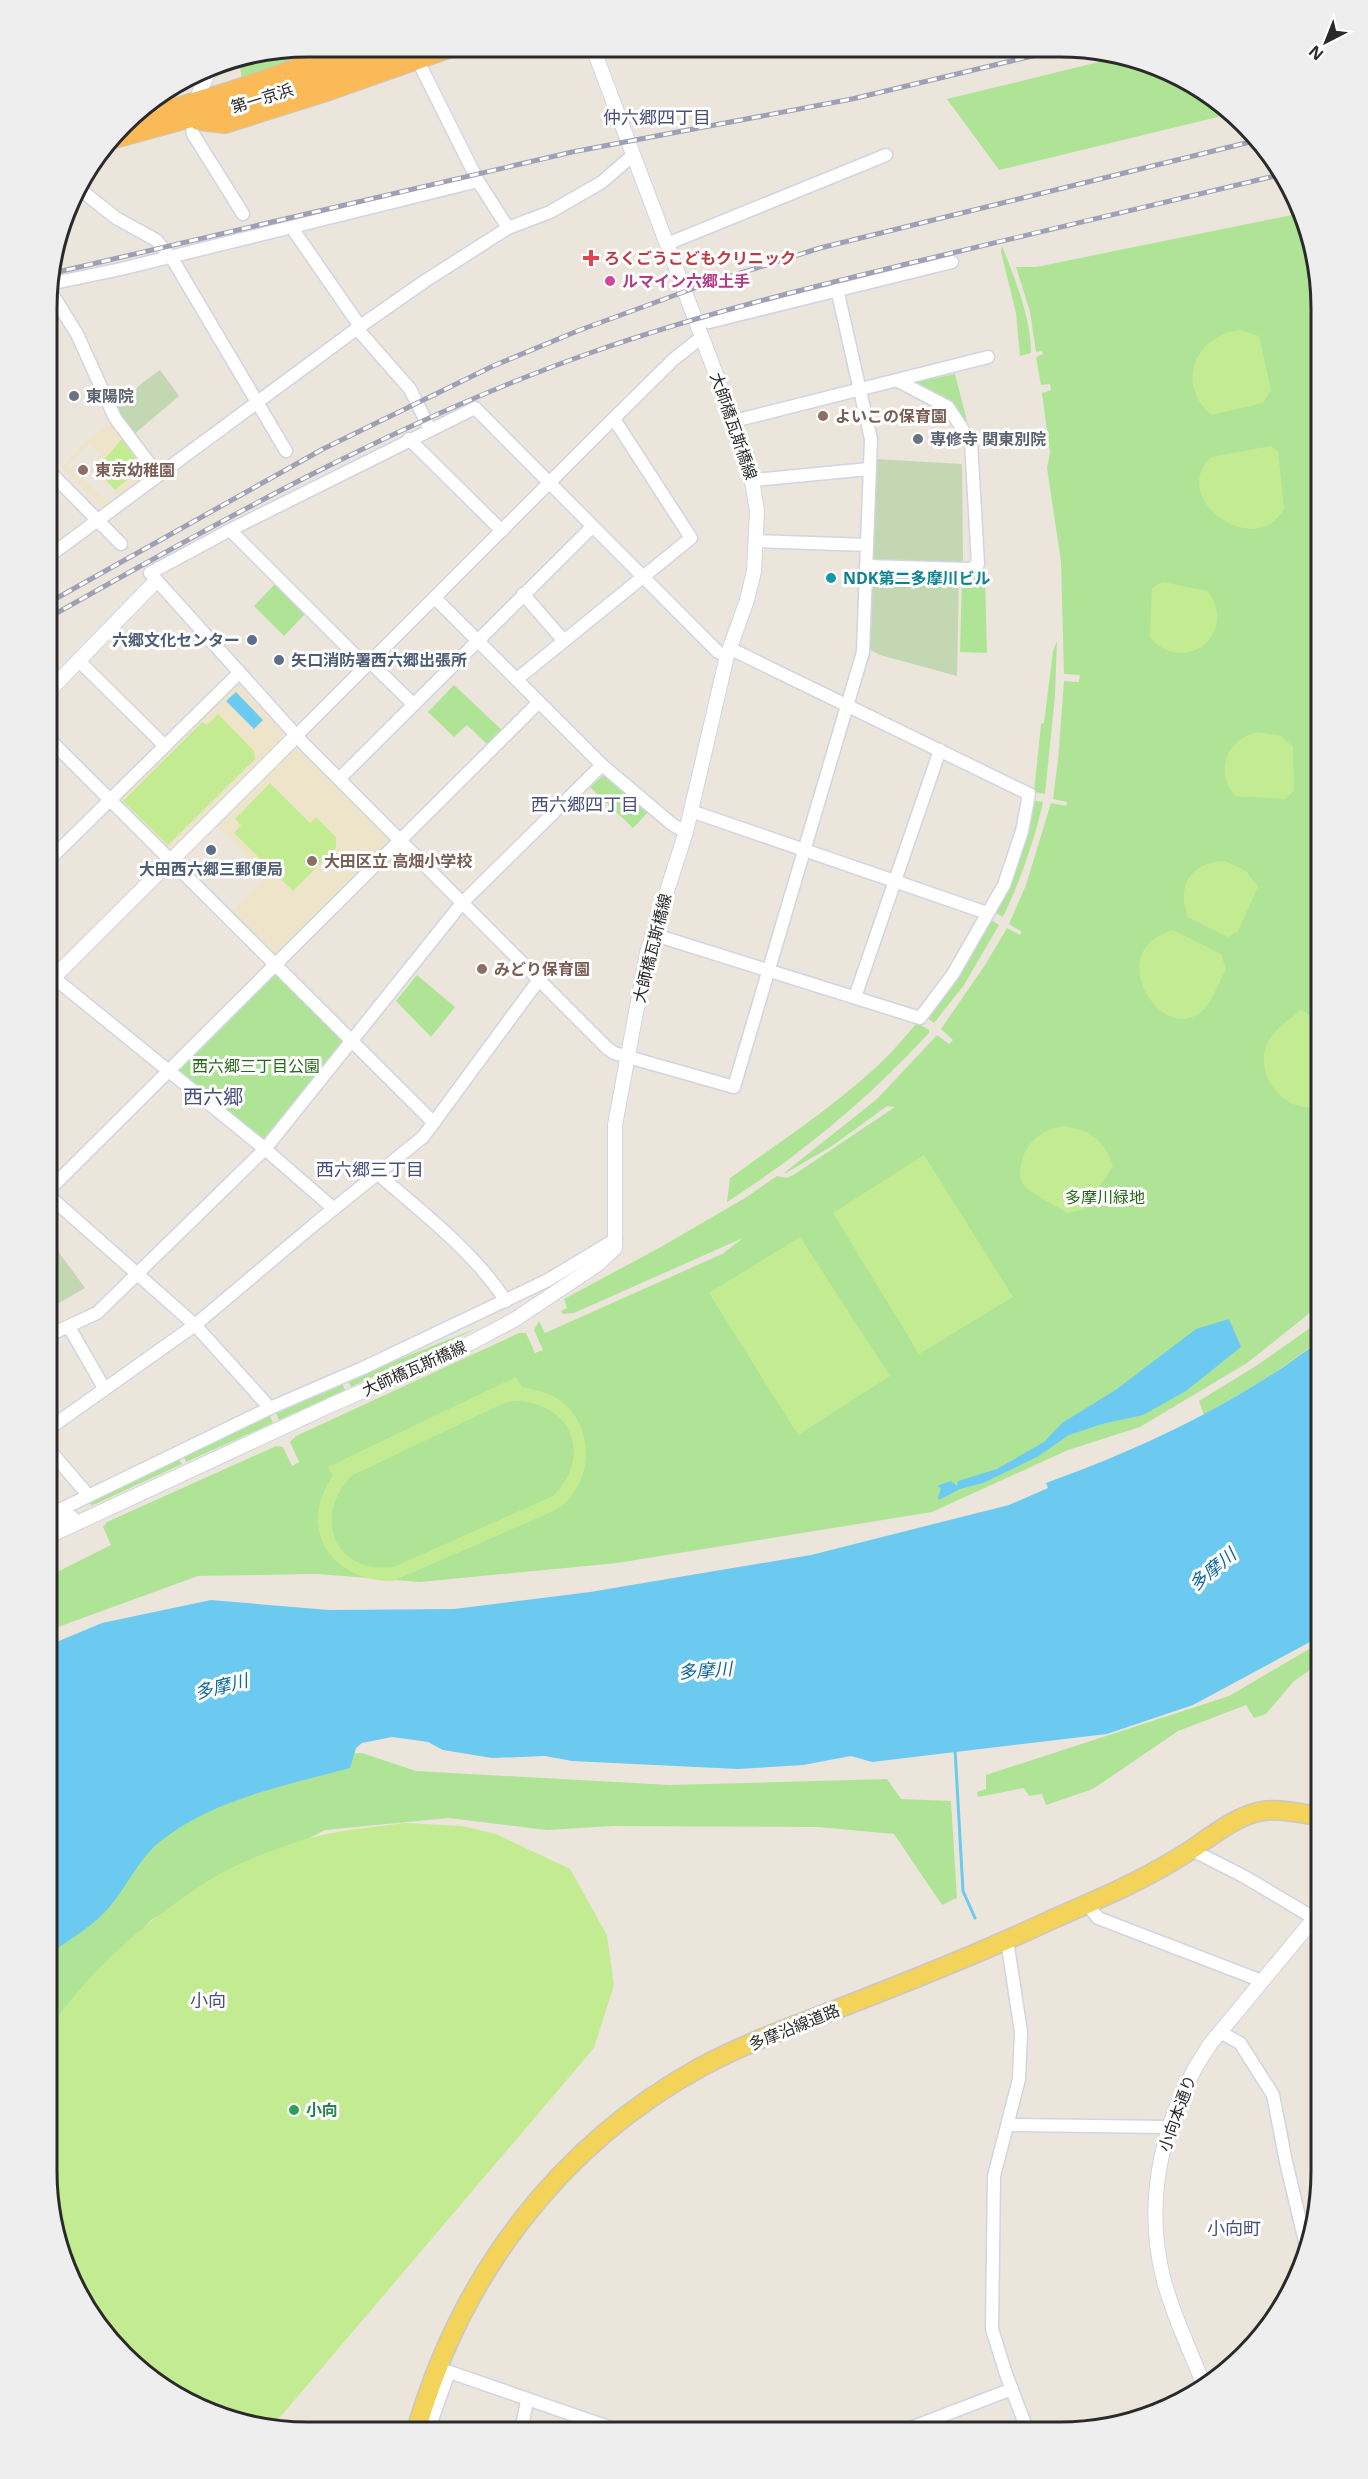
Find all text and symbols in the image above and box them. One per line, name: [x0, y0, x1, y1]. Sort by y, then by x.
north arrow: [1296, 12, 1356, 72]
text: N: [1304, 41, 1328, 66]
street label: 第一京浜: [228, 78, 296, 118]
district label: 仲六郷四丁目: [603, 105, 711, 129]
place label: ろくごうこどもクリニック: [604, 247, 796, 269]
marker: ろくごうこどもクリニック: [582, 249, 600, 267]
place label: ルマイン六郷土手: [622, 270, 750, 292]
marker: ルマイン六郷土手: [603, 274, 617, 288]
street label: 大師橋瓦斯橋線: [705, 369, 763, 483]
place label: 東陽院: [86, 385, 134, 407]
marker: 東陽院: [67, 389, 81, 403]
place label: よいこの保育園: [835, 405, 947, 427]
marker: よいこの保育園: [816, 409, 830, 423]
place label: 専修寺 関東別院: [930, 428, 1046, 450]
marker: 専修寺 関東別院: [911, 432, 925, 446]
place label: 東京幼稚園: [95, 459, 175, 481]
marker: 東京幼稚園: [76, 463, 90, 477]
place label: NDK第二多摩川ビル: [843, 567, 990, 589]
marker: NDK第二多摩川ビル: [824, 571, 838, 585]
place label: 六郷文化センター: [112, 629, 240, 651]
marker: 六郷文化センター: [245, 633, 259, 647]
place label: 矢口消防署西六郷出張所: [291, 649, 467, 671]
marker: 矢口消防署西六郷出張所: [272, 653, 286, 667]
district label: 西六郷四丁目: [531, 792, 639, 816]
marker: 大田西六郷三郵便局: [204, 843, 218, 857]
place label: 大田区立 高畑小学校: [324, 850, 472, 872]
marker: 大田区立 高畑小学校: [305, 854, 319, 868]
place label: 大田西六郷三郵便局: [139, 858, 283, 880]
street label: 大師橋瓦斯橋線: [628, 891, 676, 1005]
place label: みどり保育園: [494, 958, 590, 980]
marker: みどり保育園: [475, 962, 489, 976]
park label: 西六郷三丁目公園: [192, 1055, 320, 1077]
district label: 西六郷: [183, 1083, 243, 1110]
district label: 西六郷三丁目: [316, 1157, 424, 1181]
park label: 多摩川緑地: [1065, 1186, 1145, 1208]
street label: 大師橋瓦斯橋線: [358, 1335, 470, 1401]
water label: 多摩川: [1184, 1541, 1242, 1596]
water label: 多摩川: [677, 1656, 735, 1684]
water label: 多摩川: [192, 1667, 252, 1704]
district label: 小向: [190, 1988, 226, 2012]
street label: 多摩沿線道路: [745, 1999, 843, 2055]
street label: 小向本通り: [1153, 2072, 1201, 2154]
place label: 小向: [306, 2099, 338, 2121]
marker: 小向: [287, 2103, 301, 2117]
district label: 小向町: [1207, 2216, 1261, 2240]

